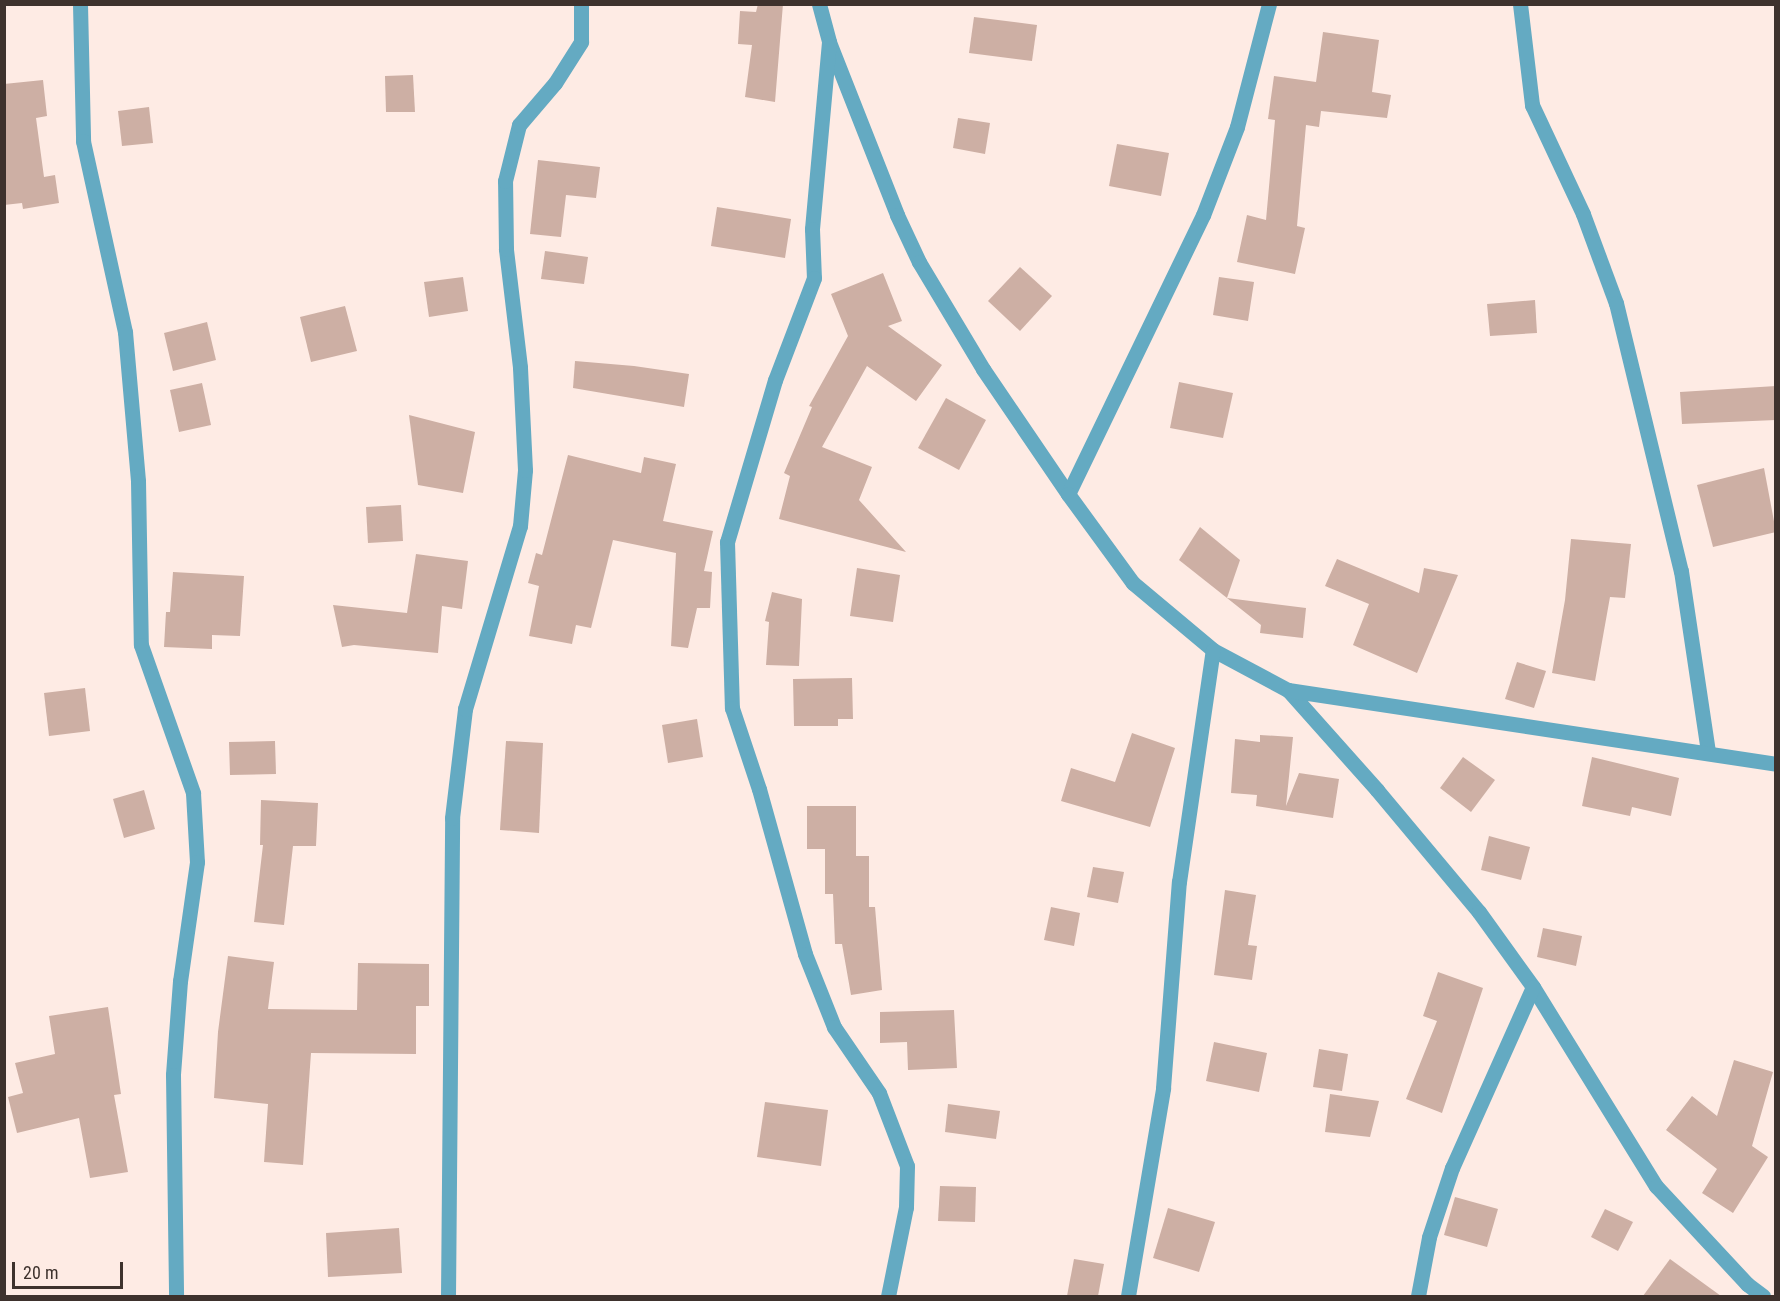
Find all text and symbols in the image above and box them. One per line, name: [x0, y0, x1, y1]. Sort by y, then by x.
scale bar: [15, 1250, 126, 1288]
text: 20 m: [23, 1262, 58, 1283]

